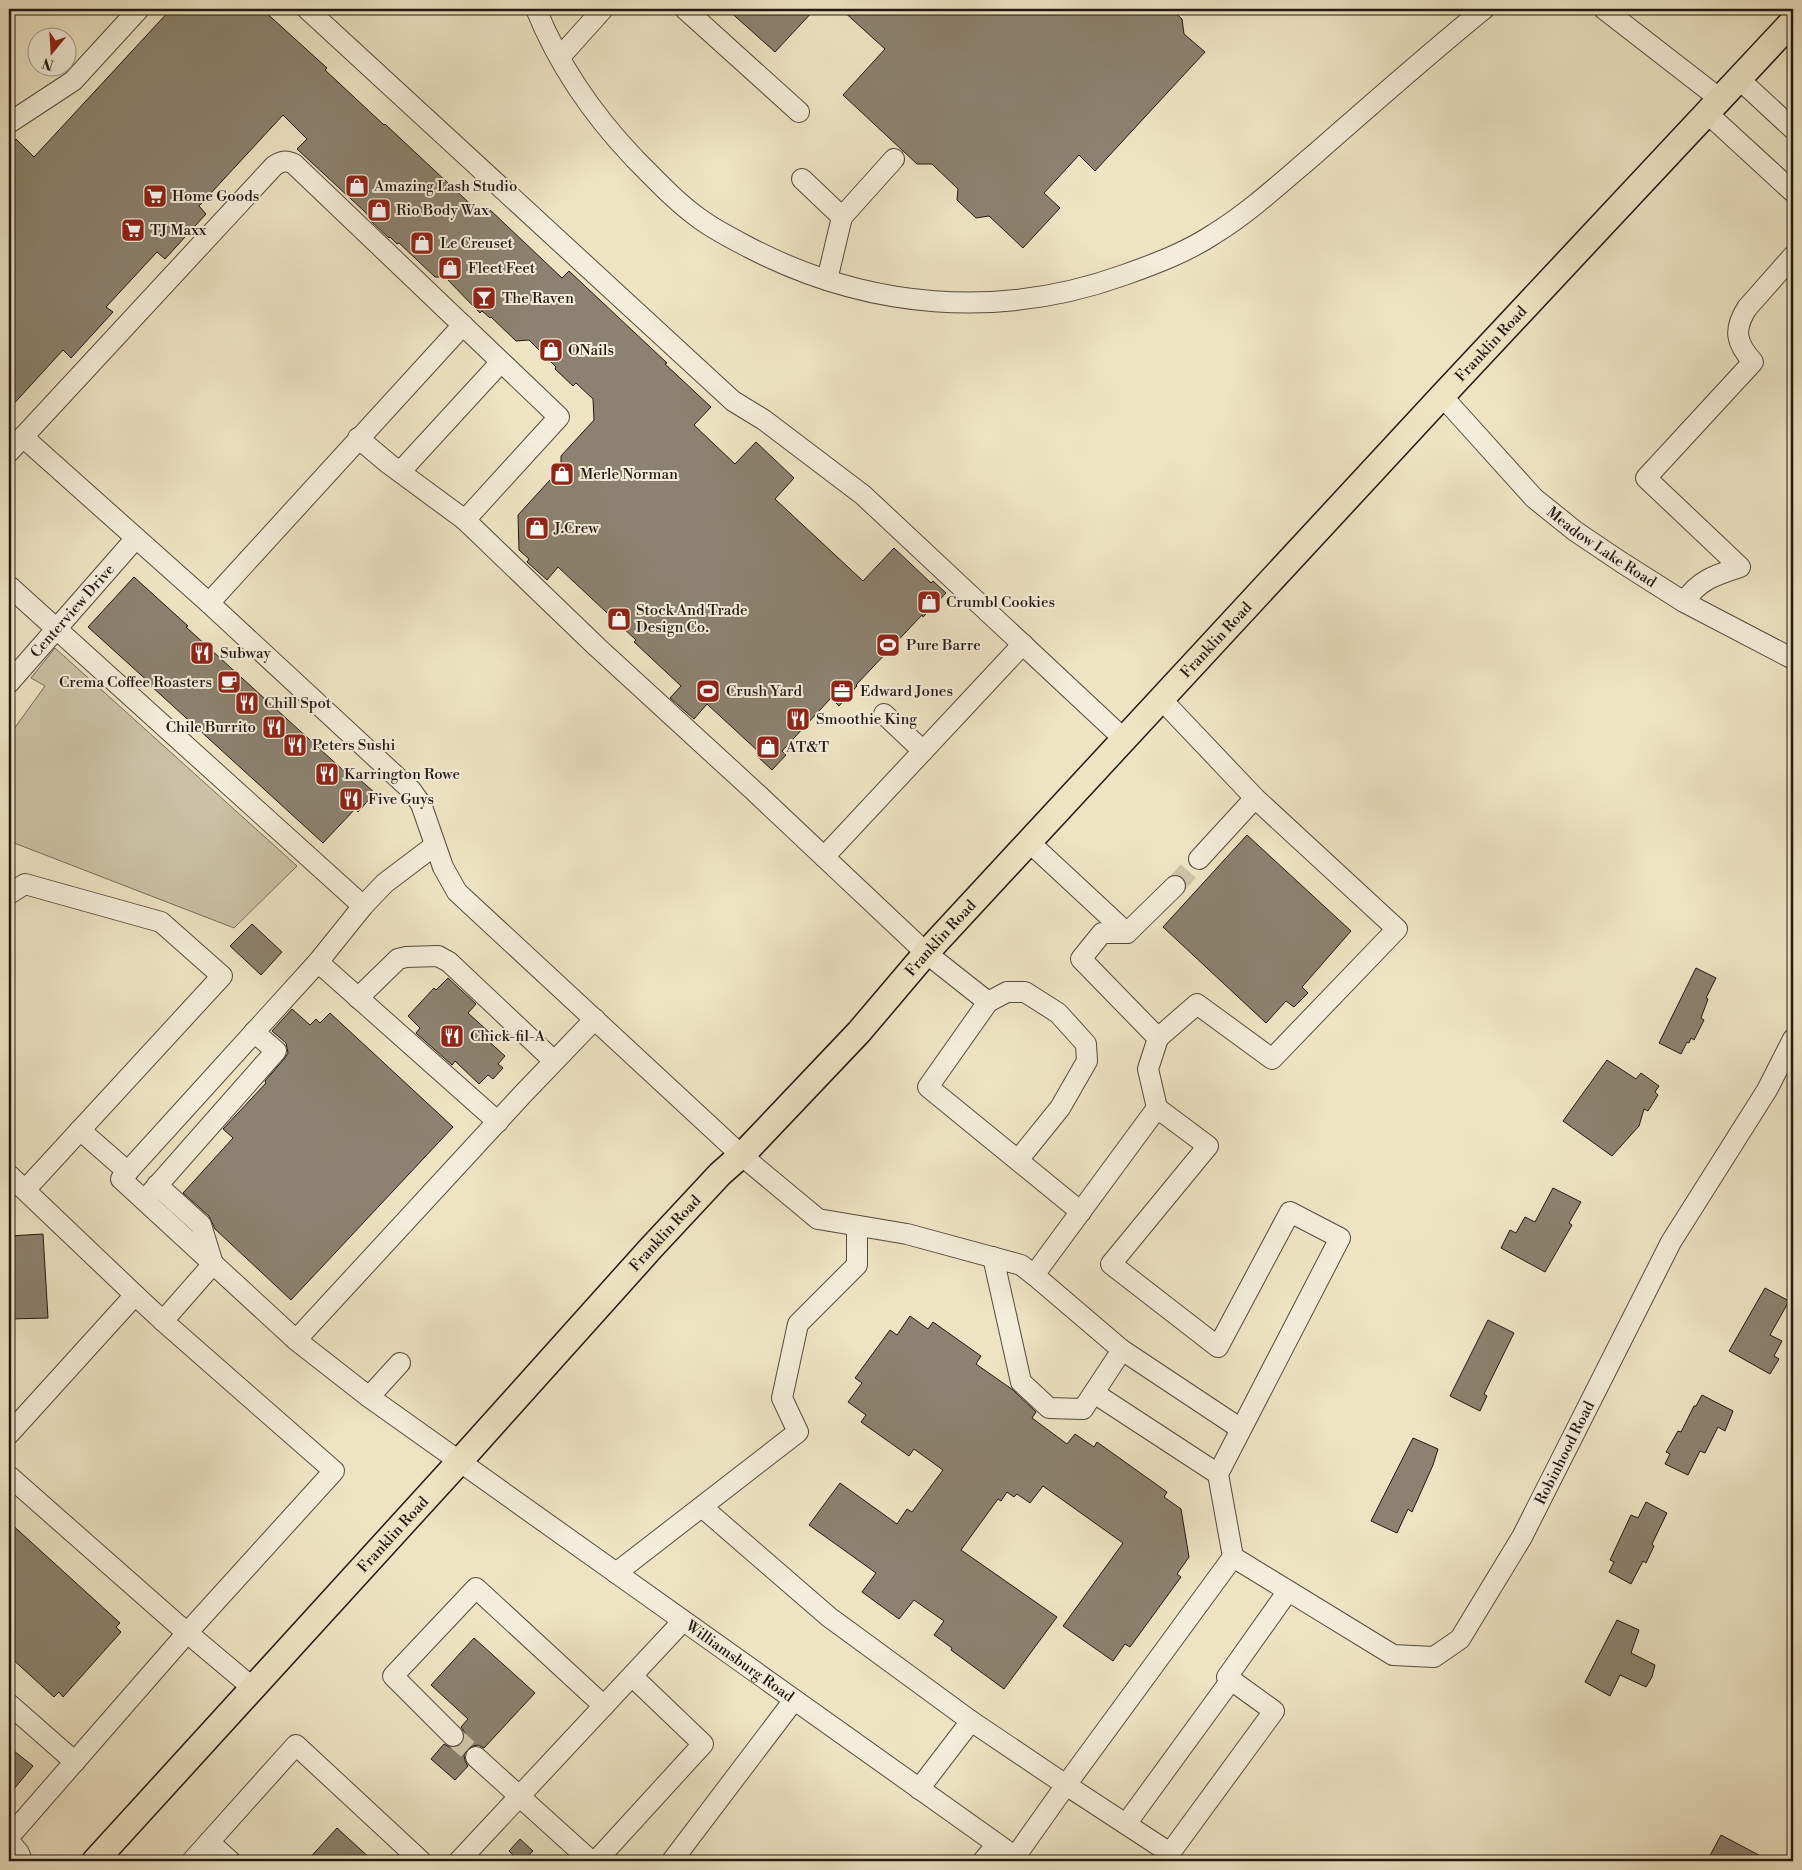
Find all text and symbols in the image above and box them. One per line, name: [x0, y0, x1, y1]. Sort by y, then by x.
north arrow: [28, 28, 78, 78]
text: N: [40, 53, 56, 74]
shop icon: Amazing Lash Studio: [344, 173, 370, 199]
place label: Amazing Lash Studio: [373, 177, 517, 196]
supermarket icon: Home Goods: [142, 183, 168, 209]
place label: Home Goods: [172, 187, 259, 206]
shop icon: Rio Body Wax: [366, 197, 392, 223]
place label: Rio Body Wax: [396, 201, 489, 220]
supermarket icon: TJ Maxx: [120, 217, 146, 243]
place label: TJ Maxx: [150, 221, 207, 240]
shop icon: Le Creuset: [409, 230, 435, 256]
place label: Le Creuset: [440, 234, 514, 253]
shop icon: Fleet Feet: [437, 255, 463, 281]
place label: Fleet Feet: [468, 259, 536, 278]
bar icon: The Raven: [471, 285, 497, 311]
place label: The Raven: [502, 289, 574, 308]
street label: Franklin Road: [1451, 302, 1531, 386]
shop icon: ONails: [538, 337, 564, 363]
place label: ONails: [568, 341, 614, 360]
shop icon: Merle Norman: [549, 461, 575, 487]
place label: Merle Norman: [580, 465, 678, 484]
street label: Meadow Lake Road: [1543, 503, 1660, 592]
shop icon: J.Crew: [524, 515, 550, 541]
place label: J.Crew: [553, 519, 599, 538]
street label: Centerview Drive: [26, 560, 118, 662]
shop icon: Crumbl Cookies: [916, 589, 942, 615]
place label: Crumbl Cookies: [946, 593, 1055, 612]
street label: Franklin Road: [1176, 598, 1256, 682]
place label: Stock And Trade Design Co.: [636, 601, 748, 637]
shop icon: Stock And Trade Design Co.: [606, 606, 632, 632]
sports icon: Pure Barre: [875, 632, 901, 658]
place label: Pure Barre: [906, 636, 981, 655]
restaurant icon: Subway: [189, 640, 215, 666]
place label: Subway: [220, 644, 271, 663]
cafe icon: Crema Coffee Roasters: [216, 669, 242, 695]
place label: Crema Coffee Roasters: [59, 673, 212, 692]
sports icon: Crush Yard: [695, 678, 721, 704]
office icon: Edward Jones: [829, 678, 855, 704]
place label: Crush Yard: [726, 682, 802, 701]
place label: Edward Jones: [860, 682, 953, 701]
restaurant icon: Chill Spot: [234, 690, 260, 716]
place label: Chill Spot: [264, 694, 332, 713]
restaurant icon: Smoothie King: [785, 706, 811, 732]
place label: Smoothie King: [816, 710, 917, 729]
restaurant icon: Chile Burrito: [261, 714, 287, 740]
place label: Chile Burrito: [166, 718, 256, 737]
restaurant icon: Peters Sushi: [282, 732, 308, 758]
shop icon: AT&T: [755, 734, 781, 760]
place label: Peters Sushi: [312, 736, 395, 755]
place label: AT&T: [785, 738, 829, 757]
restaurant icon: Karrington Rowe: [314, 761, 340, 787]
place label: Karrington Rowe: [344, 765, 460, 784]
restaurant icon: Five Guys: [338, 786, 364, 812]
place label: Five Guys: [368, 790, 434, 809]
street label: Franklin Road: [901, 895, 980, 980]
restaurant icon: Chick-fil-A: [439, 1023, 465, 1049]
place label: Chick-fil-A: [470, 1027, 546, 1046]
street label: Franklin Road: [625, 1191, 705, 1275]
street label: Robinhood Road: [1530, 1397, 1599, 1508]
street label: Franklin Road: [353, 1492, 433, 1577]
street label: Williamsburg Road: [681, 1616, 798, 1706]

